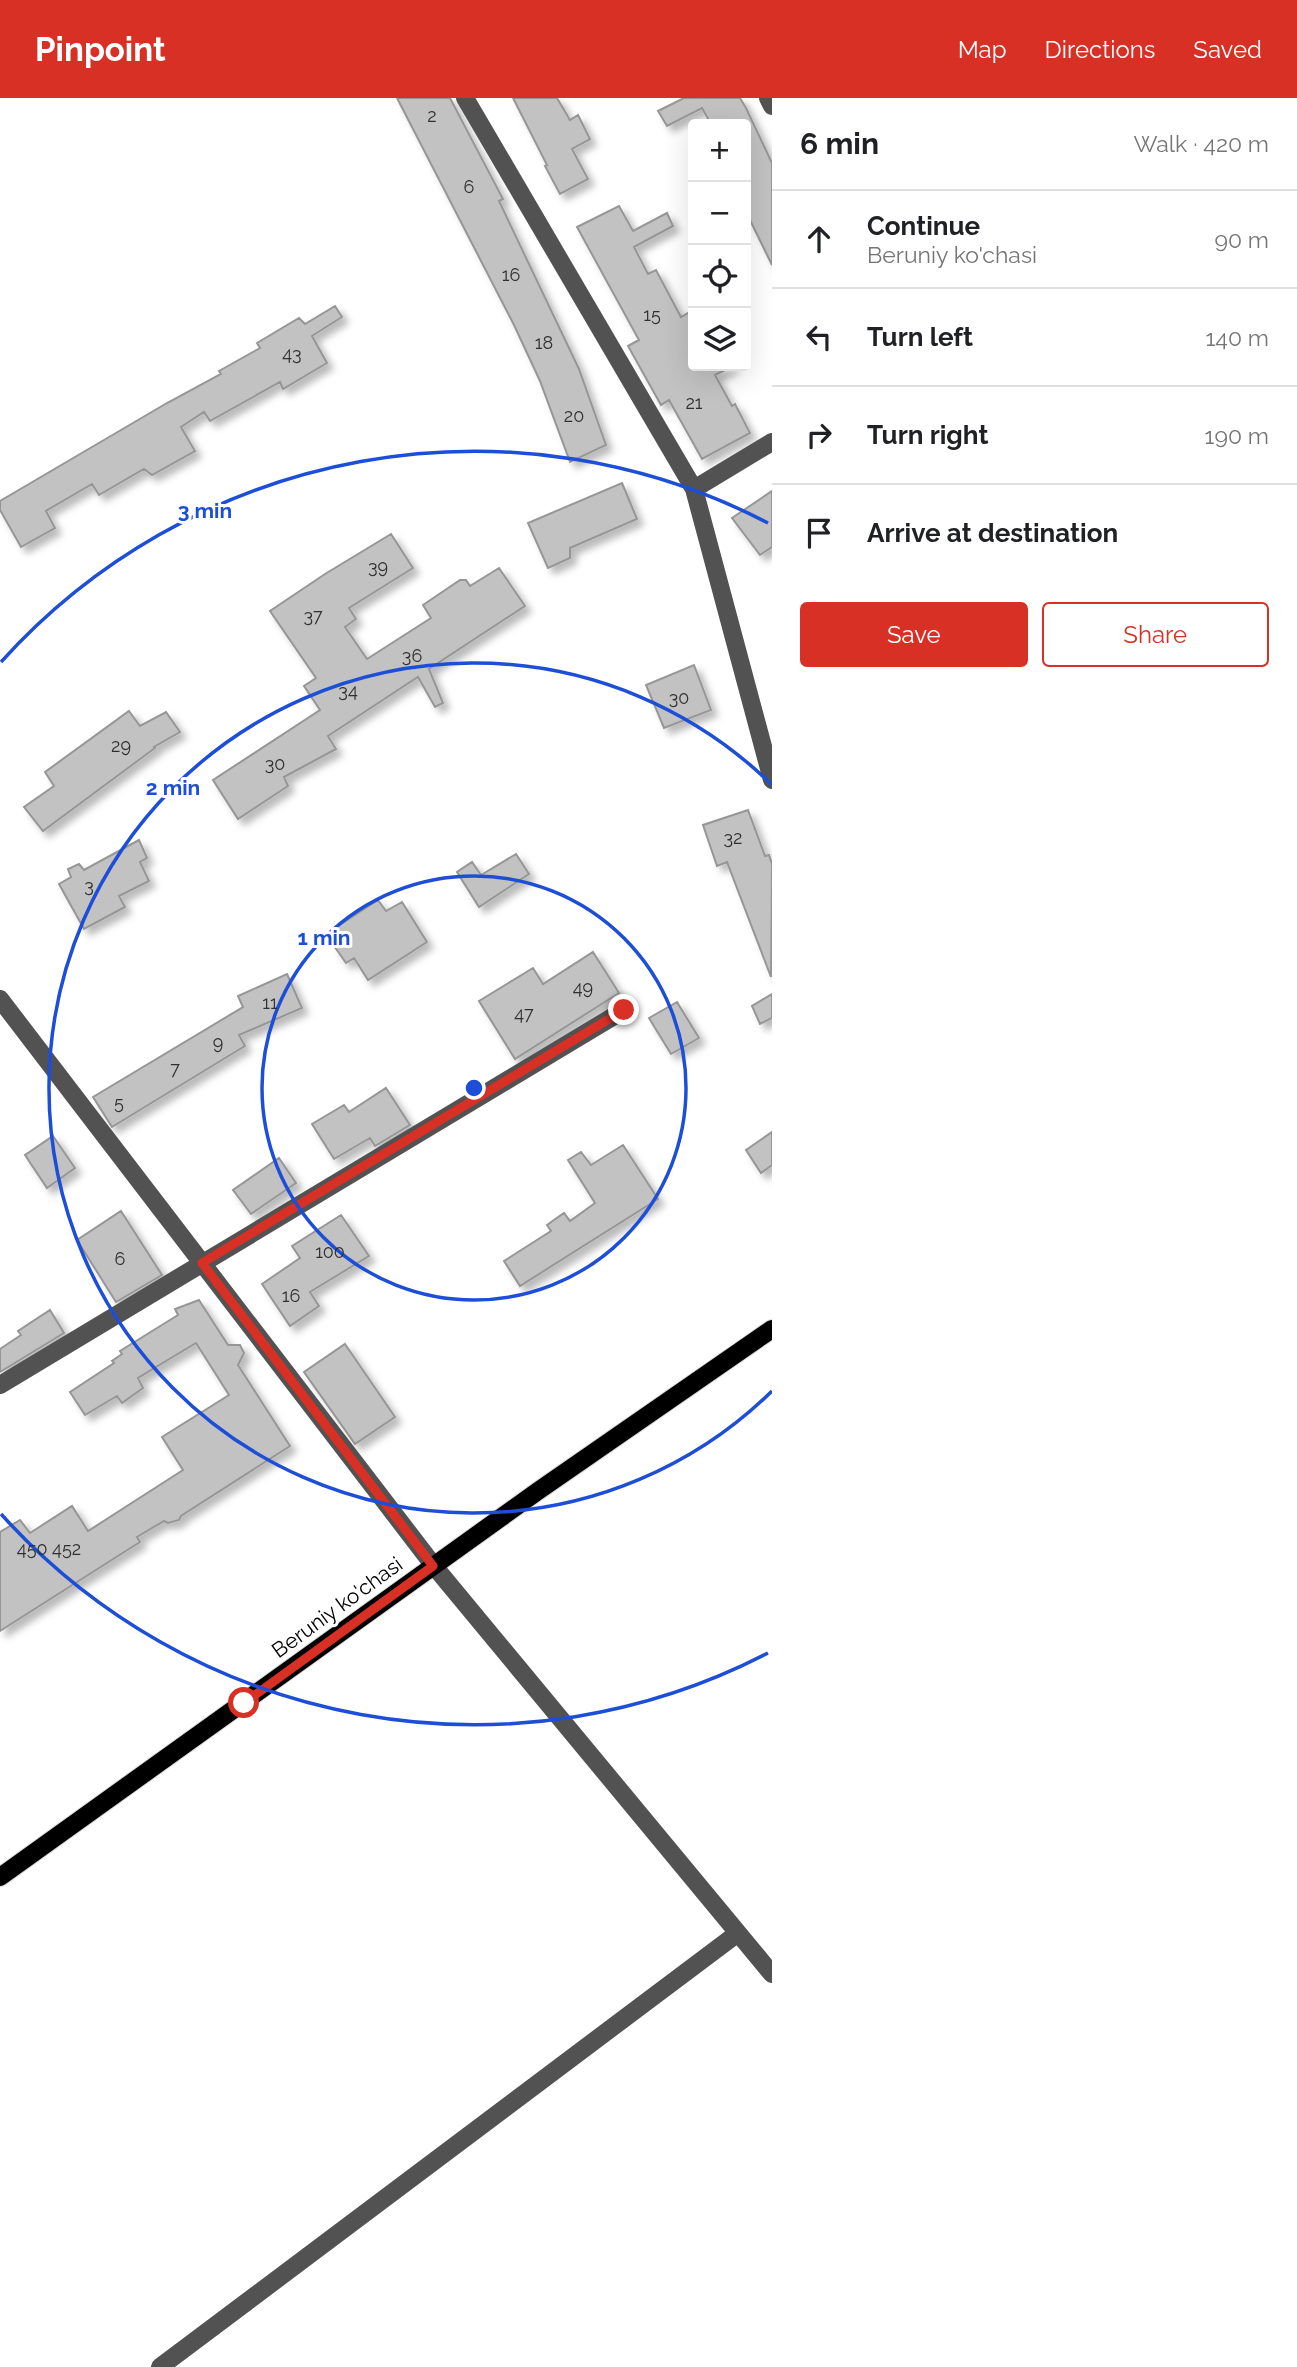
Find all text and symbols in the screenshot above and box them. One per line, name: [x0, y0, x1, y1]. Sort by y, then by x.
text: Pinpoint: [35, 30, 166, 69]
text: Map: [958, 35, 1007, 64]
text: Directions: [1045, 35, 1155, 64]
text: Saved: [1193, 35, 1262, 64]
house number: 2: [427, 105, 437, 126]
map controls: [688, 119, 751, 371]
button: +: [688, 119, 751, 182]
text: 6 min: [800, 126, 879, 161]
text: Walk · 420 m: [1133, 130, 1269, 157]
house number: 6: [464, 176, 475, 197]
button: −: [688, 182, 751, 245]
text: Continue: [867, 211, 980, 241]
icon: ahead: [800, 220, 838, 258]
text: 90 m: [1214, 226, 1269, 253]
text: Beruniy ko'chasi: [867, 241, 1037, 268]
button: locate: [688, 245, 751, 308]
house number: 16: [502, 264, 520, 285]
house number: 15: [643, 304, 661, 325]
button: layers: [688, 308, 751, 371]
icon: left: [800, 318, 838, 356]
text: Turn left: [867, 322, 973, 352]
text: 140 m: [1206, 324, 1269, 351]
house number: 18: [535, 332, 553, 353]
house number: 43: [282, 343, 302, 364]
house number: 21: [685, 392, 703, 413]
house number: 20: [564, 405, 584, 426]
icon: right: [800, 416, 838, 454]
text: Turn right: [867, 420, 988, 450]
text: 190 m: [1205, 422, 1269, 449]
text: 3 min: [178, 498, 232, 523]
icon: arrive: [800, 514, 838, 552]
text: Arrive at destination: [867, 518, 1118, 548]
house number: 39: [368, 556, 388, 577]
button: Save: [800, 602, 1028, 667]
button: Share: [1042, 602, 1269, 667]
house number: 37: [303, 605, 323, 626]
house number: 36: [402, 645, 422, 666]
house number: 34: [338, 680, 358, 701]
house number: 30: [669, 687, 689, 708]
house number: 29: [111, 735, 131, 756]
house number: 30: [265, 753, 285, 774]
text: 2 min: [146, 775, 200, 800]
house number: 32: [724, 827, 743, 848]
house number: 3: [84, 875, 94, 896]
text: 1 min: [297, 925, 351, 950]
house number: 49: [573, 977, 593, 998]
house number: 11: [262, 992, 278, 1013]
route end: [608, 994, 639, 1025]
house number: 47: [514, 1003, 534, 1024]
house number: 9: [213, 1032, 223, 1053]
house number: 7: [170, 1058, 180, 1079]
centre of rings: [462, 1076, 486, 1100]
house number: 5: [114, 1092, 124, 1113]
house number: 100: [315, 1241, 345, 1262]
house number: 6: [115, 1248, 126, 1269]
house number: 16: [282, 1285, 300, 1306]
house number: 450 452: [17, 1538, 81, 1559]
street label: Beruniy ko'chasi: [267, 1551, 407, 1663]
route start: [228, 1687, 259, 1718]

